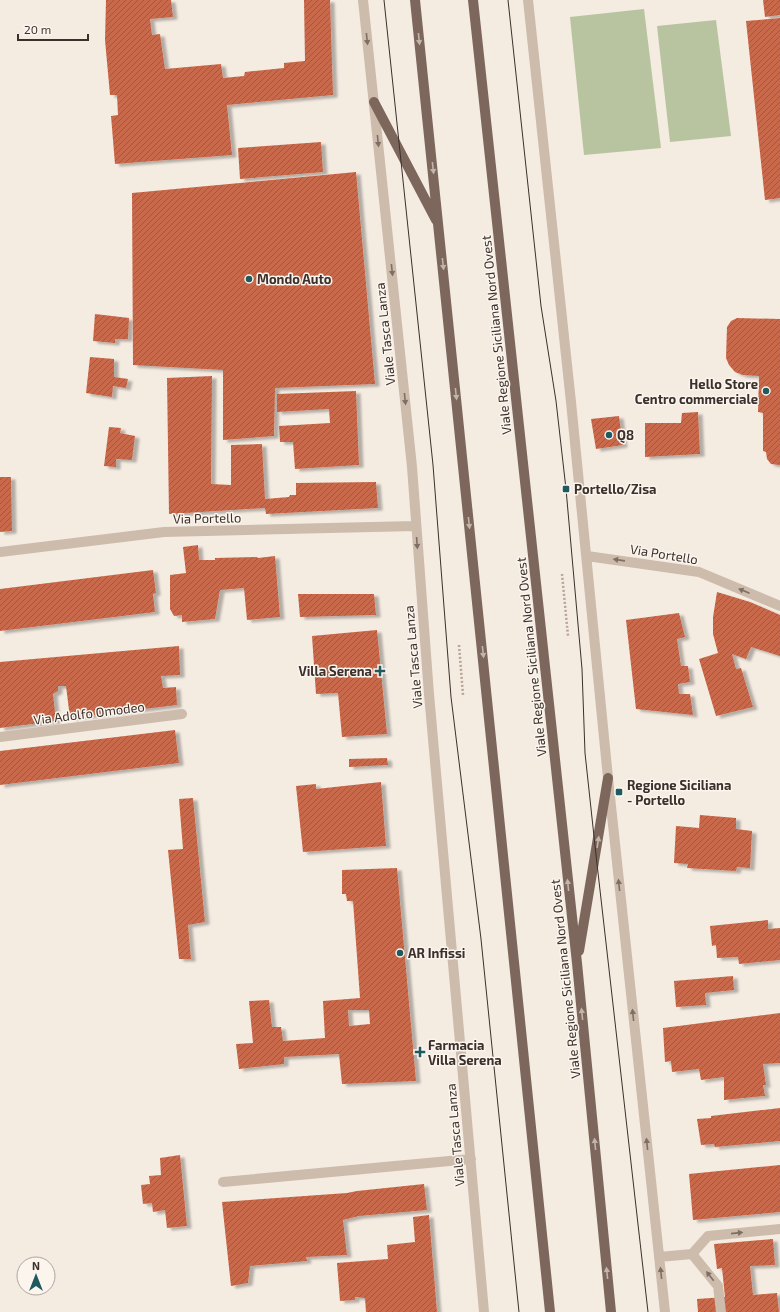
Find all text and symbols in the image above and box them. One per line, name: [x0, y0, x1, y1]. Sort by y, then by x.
scale bar: [18, 16, 88, 42]
text: 20 m: [24, 22, 51, 36]
one-way arrow: [364, 33, 370, 45]
one-way arrow: [416, 33, 422, 45]
one-way arrow: [375, 135, 381, 147]
one-way arrow: [429, 162, 436, 174]
street label: Viale Regione Siciliana Nord Ovest: [478, 235, 514, 435]
one-way arrow: [440, 258, 446, 270]
one-way arrow: [389, 264, 395, 276]
place label: Mondo Auto: [257, 271, 332, 287]
marker: Mondo Auto: [244, 274, 254, 284]
street label: Viale Tasca Lanza: [372, 282, 398, 386]
place label: Hello Store Centro commerciale: [635, 376, 758, 407]
marker: Hello Store Centro commerciale: [761, 386, 771, 396]
one-way arrow: [453, 388, 459, 400]
one-way arrow: [402, 393, 409, 405]
place label: Q8: [617, 427, 634, 444]
marker: Q8: [604, 430, 614, 440]
place label: Portello/Zisa: [574, 481, 657, 497]
marker: Portello/Zisa: [561, 484, 571, 494]
street label: Via Portello: [173, 509, 241, 527]
one-way arrow: [466, 517, 473, 529]
one-way arrow: [413, 537, 420, 549]
street label: Via Portello: [629, 541, 699, 567]
street label: Viale Regione Siciliana Nord Ovest: [513, 557, 549, 757]
one-way arrow: [613, 557, 625, 563]
one-way arrow: [738, 588, 750, 594]
street label: Viale Tasca Lanza: [401, 605, 425, 709]
one-way arrow: [479, 646, 486, 658]
place label: Villa Serena: [298, 663, 372, 679]
marker: Villa Serena: [375, 666, 385, 676]
street label: Via Adolfo Omodeo: [32, 698, 146, 728]
place label: Regione Siciliana - Portello: [627, 777, 731, 808]
marker: Regione Siciliana - Portello: [614, 787, 624, 797]
one-way arrow: [595, 835, 601, 848]
street label: Viale Regione Siciliana Nord Ovest: [547, 879, 583, 1079]
one-way arrow: [565, 879, 572, 891]
one-way arrow: [616, 879, 623, 891]
place label: AR Infissi: [408, 945, 465, 961]
marker: AR Infissi: [395, 948, 405, 958]
one-way arrow: [578, 1008, 585, 1020]
one-way arrow: [630, 1009, 636, 1021]
place label: Farmacia Villa Serena: [428, 1037, 502, 1068]
marker: Farmacia Villa Serena: [415, 1047, 425, 1057]
street label: Viale Tasca Lanza: [443, 1083, 467, 1187]
one-way arrow: [591, 1138, 598, 1150]
one-way arrow: [644, 1138, 650, 1150]
one-way arrow: [731, 1230, 743, 1236]
north arrow: [16, 1256, 56, 1296]
text: N: [32, 1259, 40, 1272]
one-way arrow: [604, 1267, 611, 1279]
one-way arrow: [658, 1267, 664, 1279]
one-way arrow: [706, 1271, 714, 1281]

